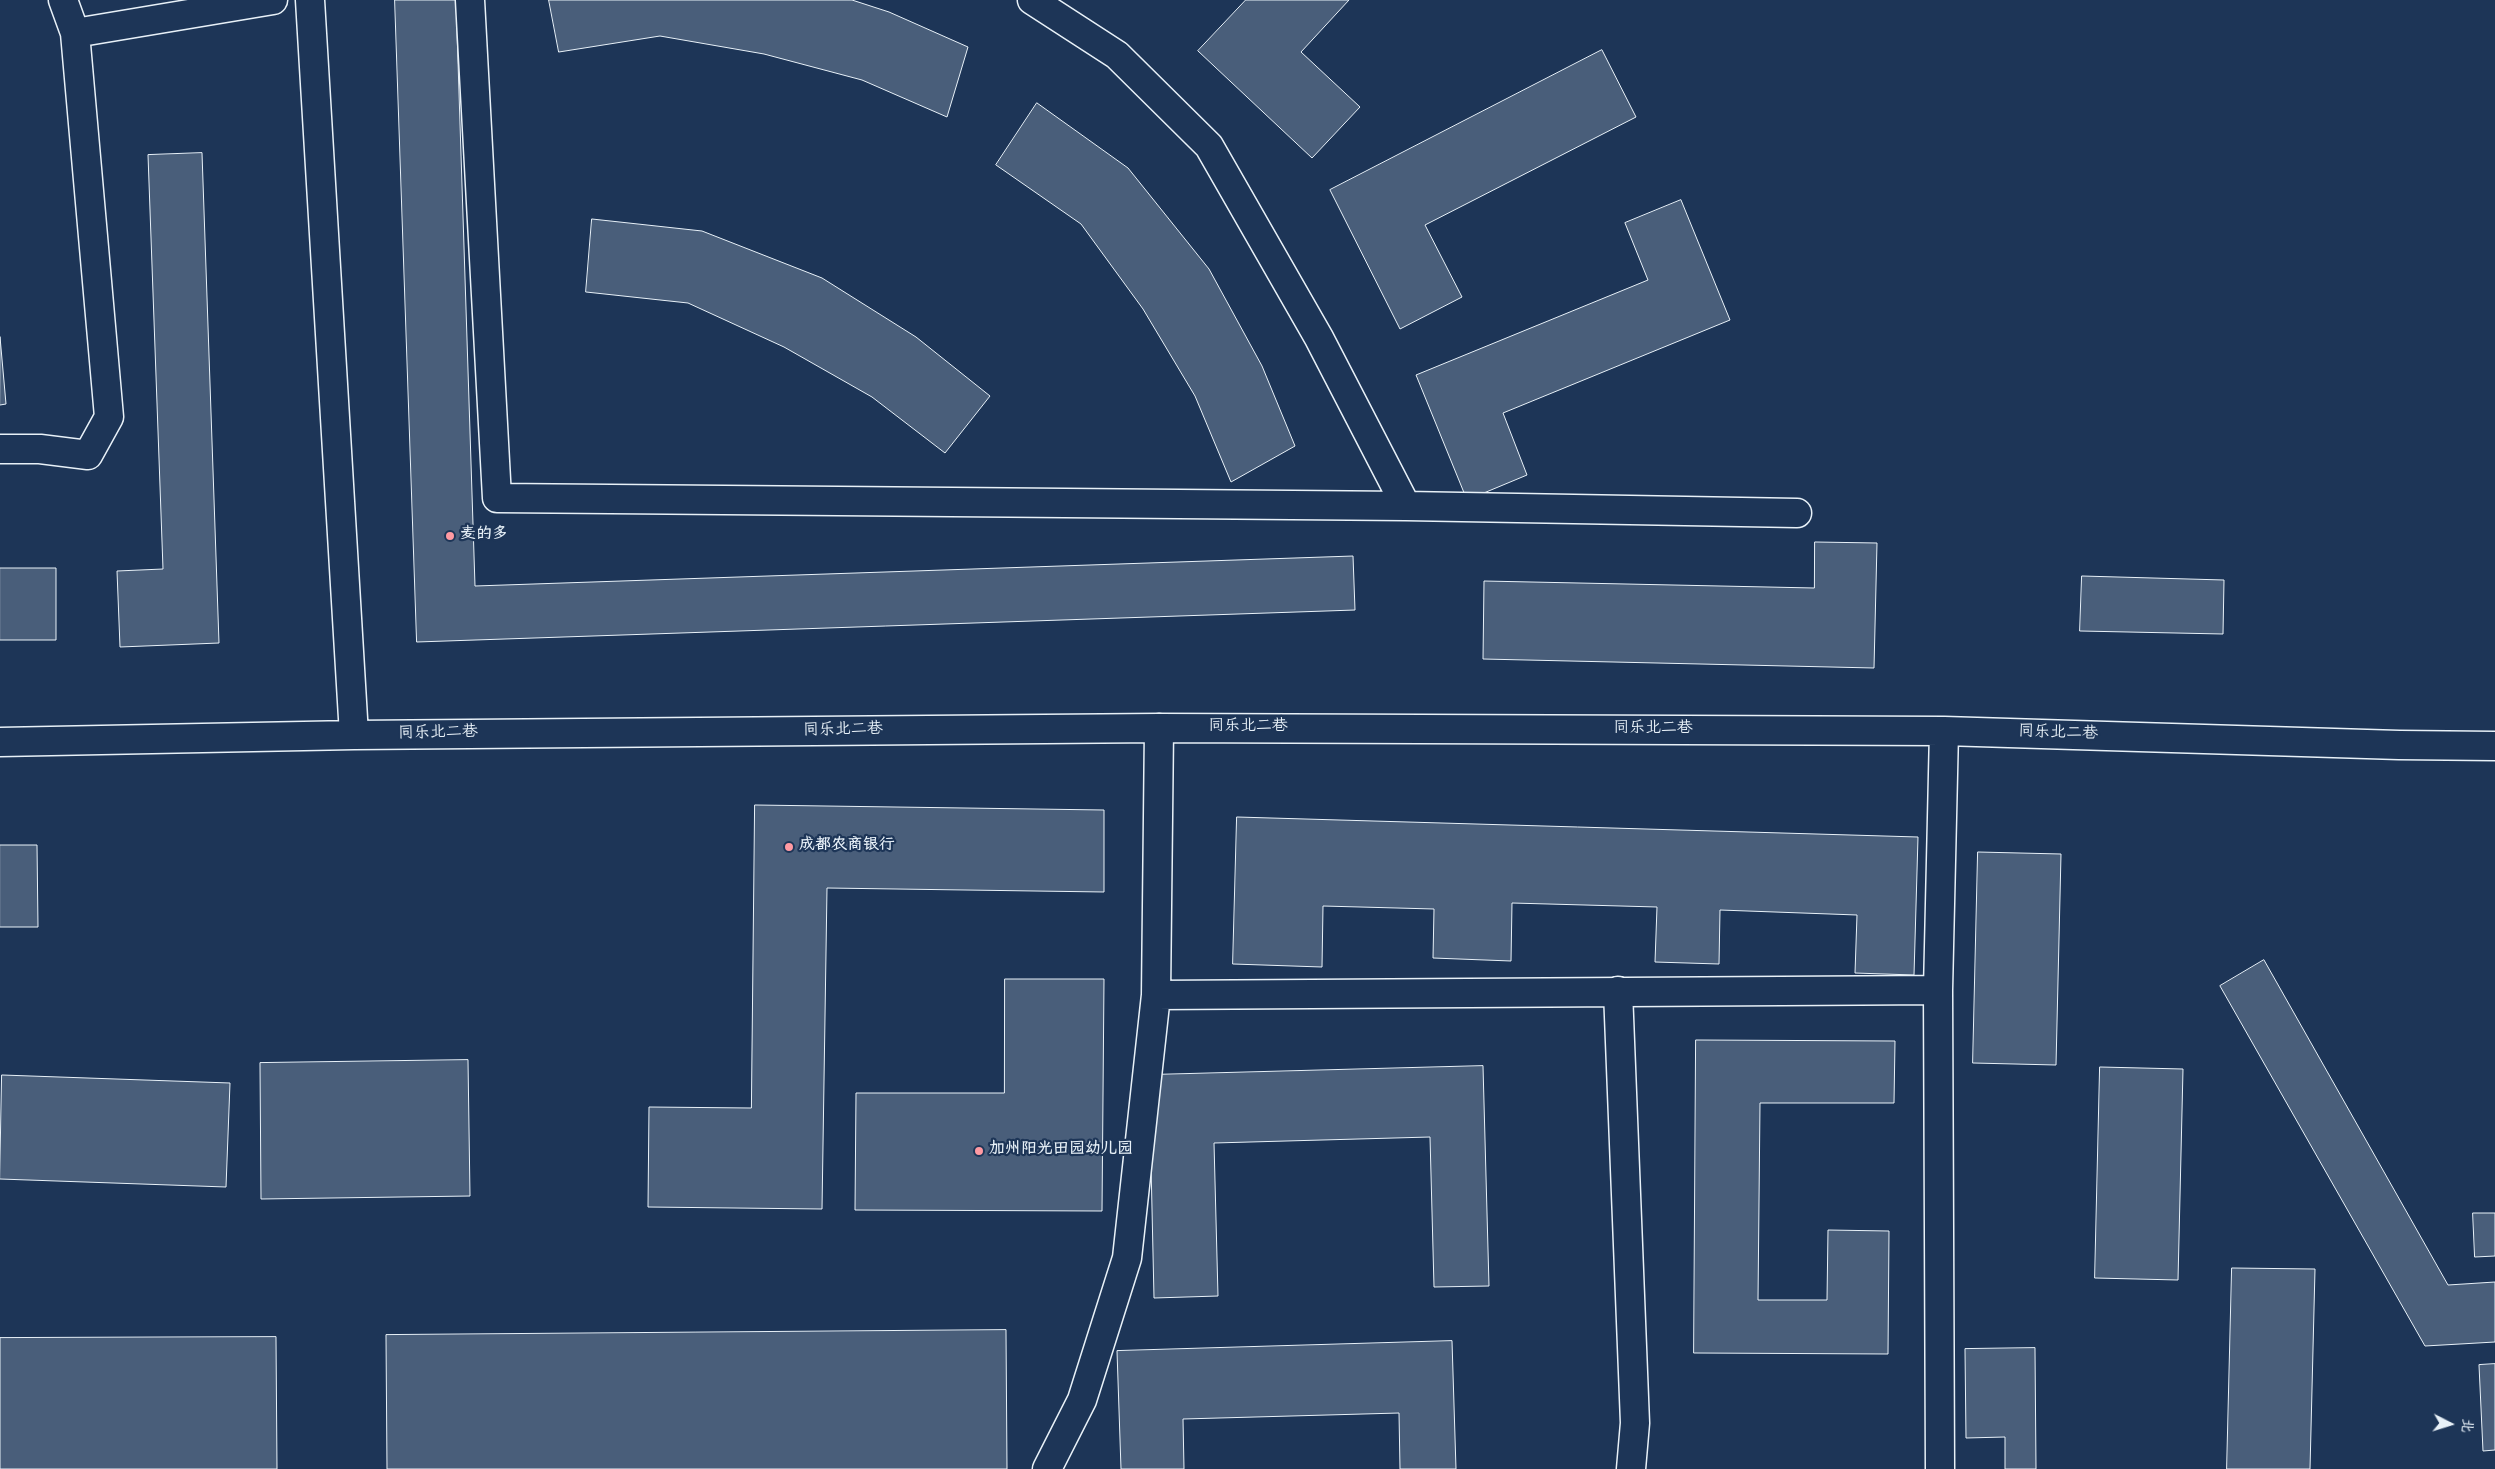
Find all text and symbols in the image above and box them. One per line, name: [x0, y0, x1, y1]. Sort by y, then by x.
place label: 麦的多: [460, 526, 508, 546]
marker: 麦的多: [444, 530, 456, 542]
street label: 同乐北二巷: [1208, 718, 1288, 738]
street label: 同乐北二巷: [1613, 720, 1693, 740]
street label: 同乐北二巷: [803, 721, 883, 741]
street label: 同乐北二巷: [2018, 723, 2098, 745]
street label: 同乐北二巷: [398, 724, 478, 744]
place label: 成都农商银行: [799, 837, 895, 857]
marker: 成都农商银行: [783, 841, 795, 853]
place label: 加州阳光田园幼儿园: [989, 1141, 1133, 1161]
marker: 加州阳光田园幼儿园: [973, 1145, 985, 1157]
north arrow: [2425, 1399, 2475, 1449]
text: 北: [2456, 1418, 2475, 1433]

